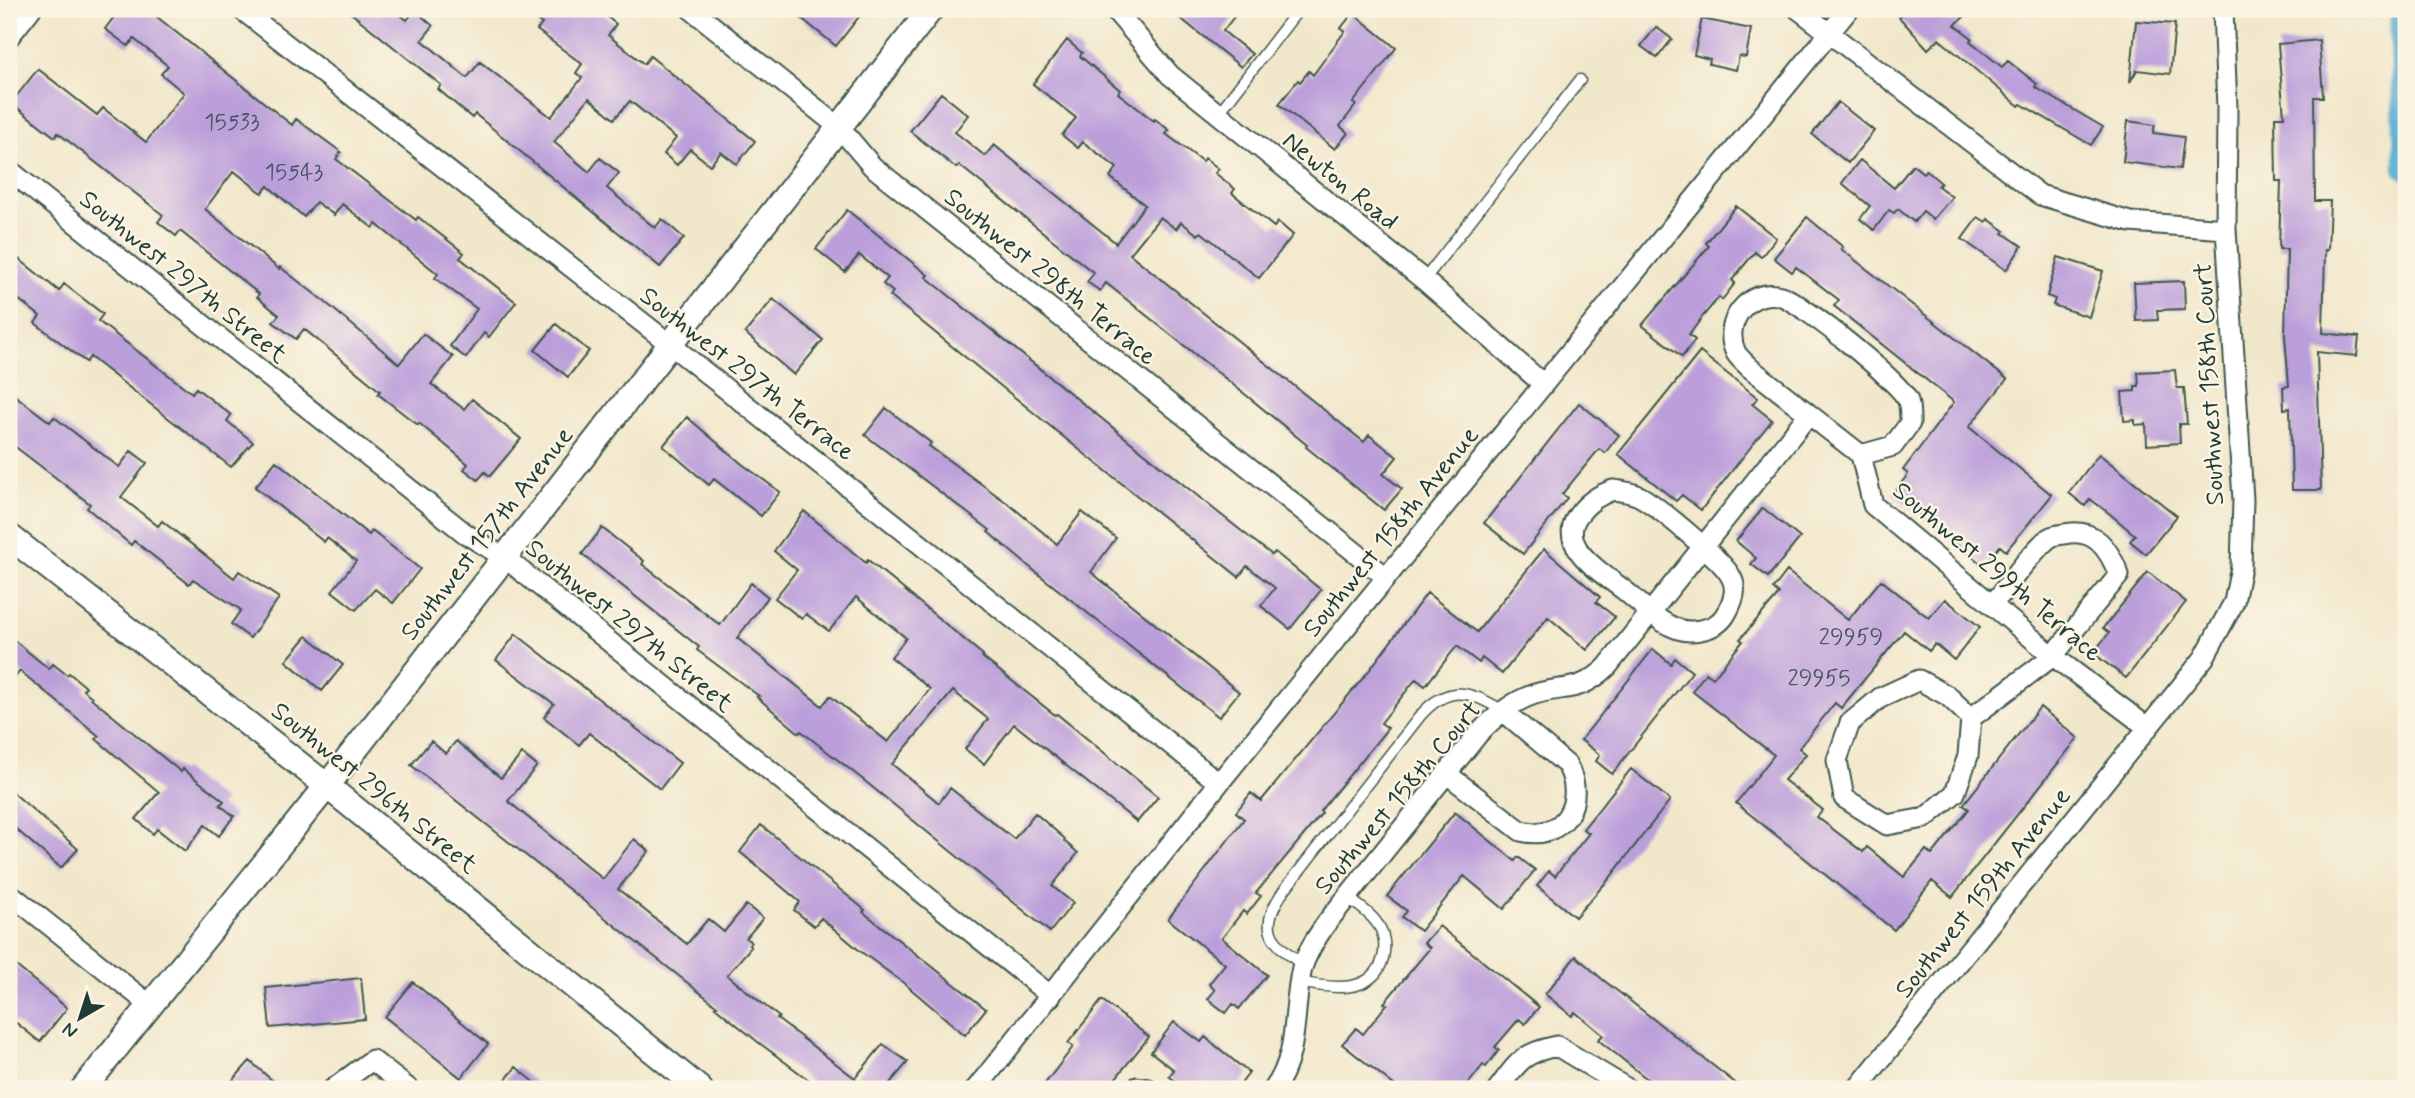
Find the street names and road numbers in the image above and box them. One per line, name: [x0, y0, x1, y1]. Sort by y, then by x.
street label: Newton Road: [1275, 124, 1405, 239]
street label: Southwest 298th Terrace: [936, 181, 1163, 374]
street label: Southwest 297th Street: [72, 183, 294, 372]
street label: Southwest 158th Court: [2187, 262, 2233, 506]
street label: Southwest 297th Terrace: [632, 280, 862, 469]
street label: Southwest 157th Avenue: [393, 420, 582, 648]
street label: Southwest 158th Avenue: [1296, 420, 1487, 645]
street label: Southwest 299th Terrace: [1885, 475, 2109, 670]
street label: Southwest 297th Street: [518, 532, 740, 721]
street label: Southwest 158th Court: [1307, 694, 1490, 902]
street label: Southwest 296th Street: [264, 695, 484, 882]
street label: Southwest 159th Avenue: [1888, 781, 2079, 1006]

